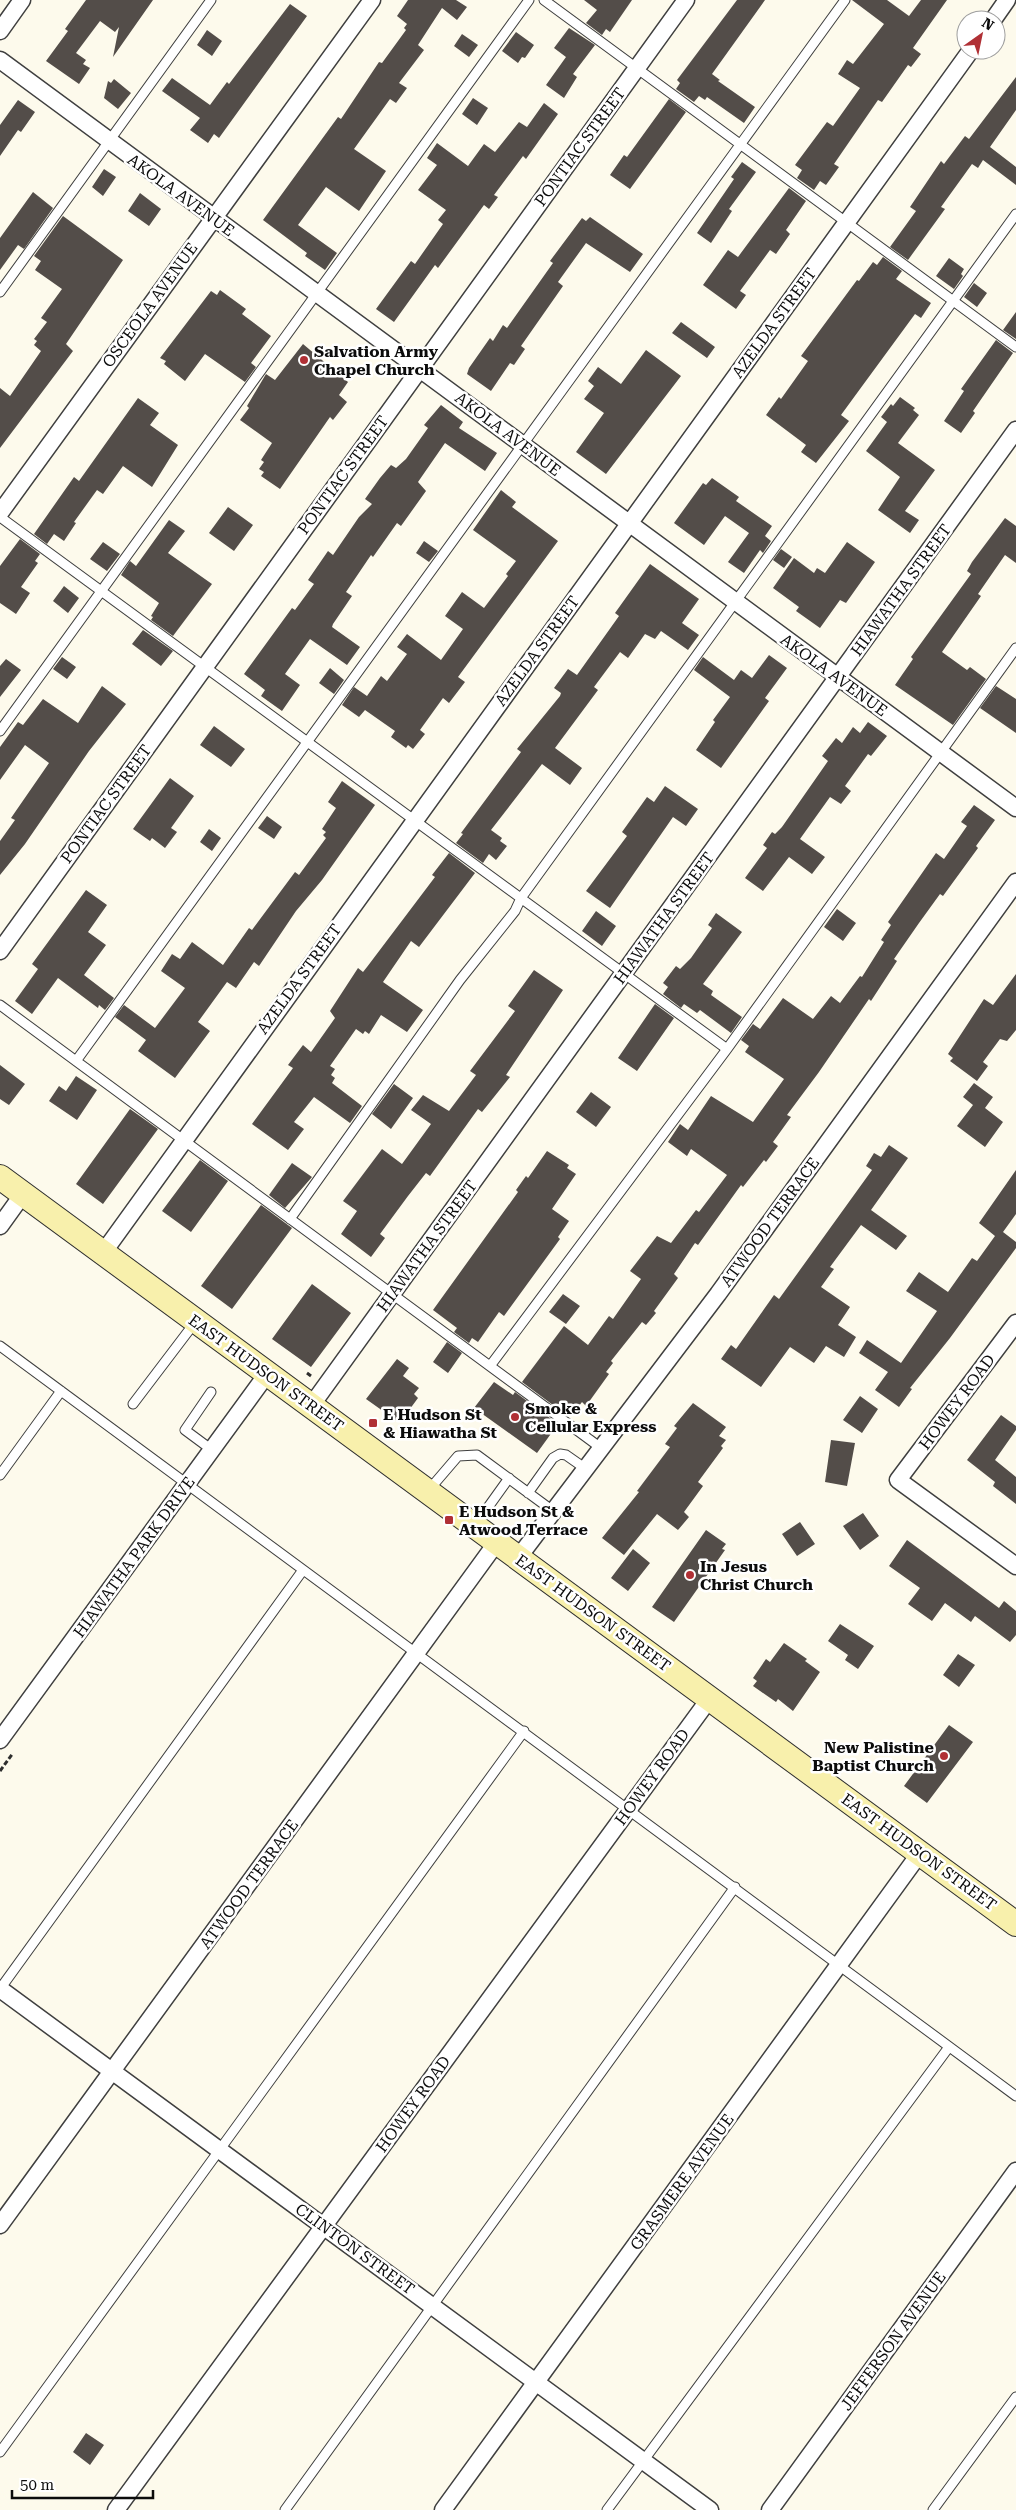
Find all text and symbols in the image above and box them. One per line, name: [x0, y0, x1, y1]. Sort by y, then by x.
north arrow: [956, 10, 1006, 60]
text: N: [979, 14, 997, 34]
street label: PONTIAC STREET: [531, 84, 630, 210]
street label: AKOLA AVENUE: [124, 150, 238, 240]
street label: OSCEOLA AVENUE: [98, 239, 202, 371]
street label: AZELDA STREET: [728, 264, 820, 382]
place label: Salvation Army Chapel Church: [314, 342, 438, 379]
marker: Salvation Army Chapel Church: [298, 354, 310, 366]
street label: AKOLA AVENUE: [451, 388, 565, 480]
street label: PONTIAC STREET: [294, 412, 393, 538]
street label: HIAWATHA STREET: [847, 520, 955, 660]
street label: AZELDA STREET: [491, 592, 583, 710]
street label: AKOLA AVENUE: [777, 630, 891, 720]
street label: PONTIAC STREET: [57, 741, 156, 867]
street label: HIAWATHA STREET: [610, 848, 718, 988]
street label: AZELDA STREET: [253, 920, 345, 1038]
street label: ATWOOD TERRACE: [717, 1154, 823, 1290]
street label: HIAWATHA STREET: [373, 1176, 481, 1316]
street label: EAST HUDSON STREET: [185, 1310, 347, 1436]
street label: HOWEY ROAD: [915, 1351, 999, 1453]
place label: Smoke & Cellular Express: [525, 1399, 656, 1436]
place label: E Hudson St & Hiawatha St: [383, 1405, 498, 1442]
marker: Smoke & Cellular Express: [509, 1411, 521, 1423]
marker: E Hudson St & Hiawatha St: [367, 1417, 379, 1429]
street label: HIAWATHA PARK DRIVE: [69, 1473, 199, 1641]
place label: E Hudson St & Atwood Terrace: [459, 1502, 588, 1539]
marker: E Hudson St & Atwood Terrace: [443, 1514, 455, 1526]
street label: EAST HUDSON STREET: [512, 1550, 674, 1676]
place label: In Jesus Christ Church: [700, 1557, 813, 1594]
marker: In Jesus Christ Church: [684, 1569, 696, 1581]
street label: HOWEY ROAD: [611, 1725, 693, 1829]
place label: New Palistine Baptist Church: [812, 1738, 934, 1775]
marker: New Palistine Baptist Church: [938, 1750, 950, 1762]
street label: EAST HUDSON STREET: [838, 1789, 1000, 1915]
street label: ATWOOD TERRACE: [196, 1816, 302, 1952]
street label: HOWEY ROAD: [372, 2052, 454, 2156]
street label: GRASMERE AVENUE: [626, 2110, 738, 2254]
street label: CLINTON STREET: [292, 2199, 419, 2299]
street label: JEFFERSON AVENUE: [836, 2268, 950, 2414]
scale bar: [12, 2468, 154, 2500]
text: 50 m: [20, 2476, 55, 2494]

